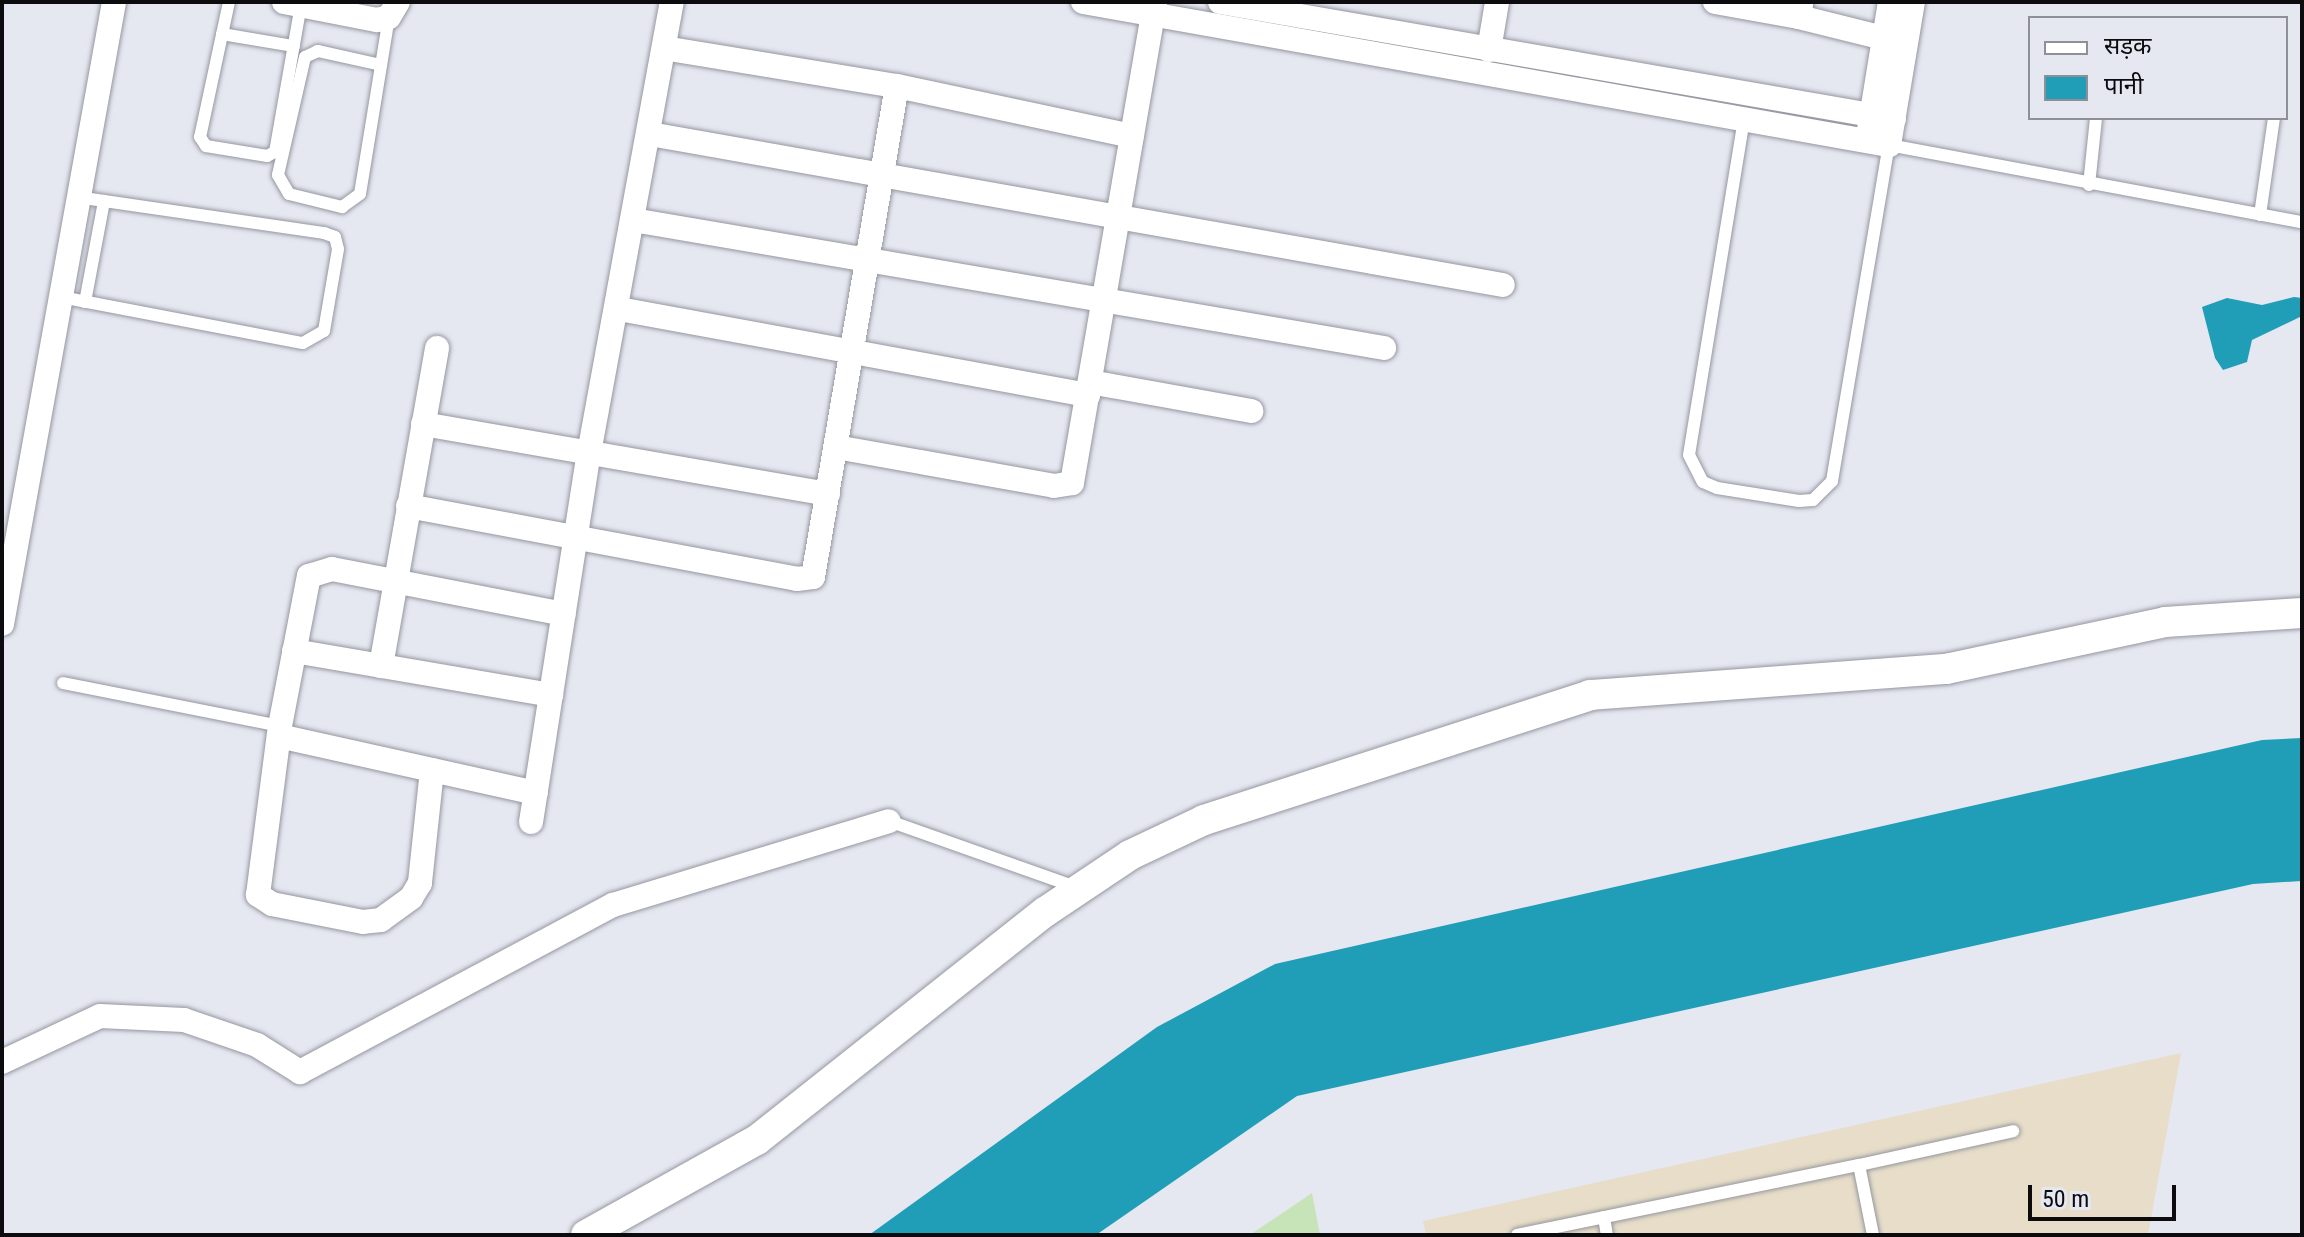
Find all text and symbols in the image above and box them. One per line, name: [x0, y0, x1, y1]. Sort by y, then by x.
legend: [2028, 16, 2288, 120]
text: सड़क: [2104, 32, 2152, 60]
text: पानी: [2104, 72, 2143, 100]
scale bar: [2032, 1169, 2180, 1219]
text: 50 m: [2042, 1185, 2089, 1213]

